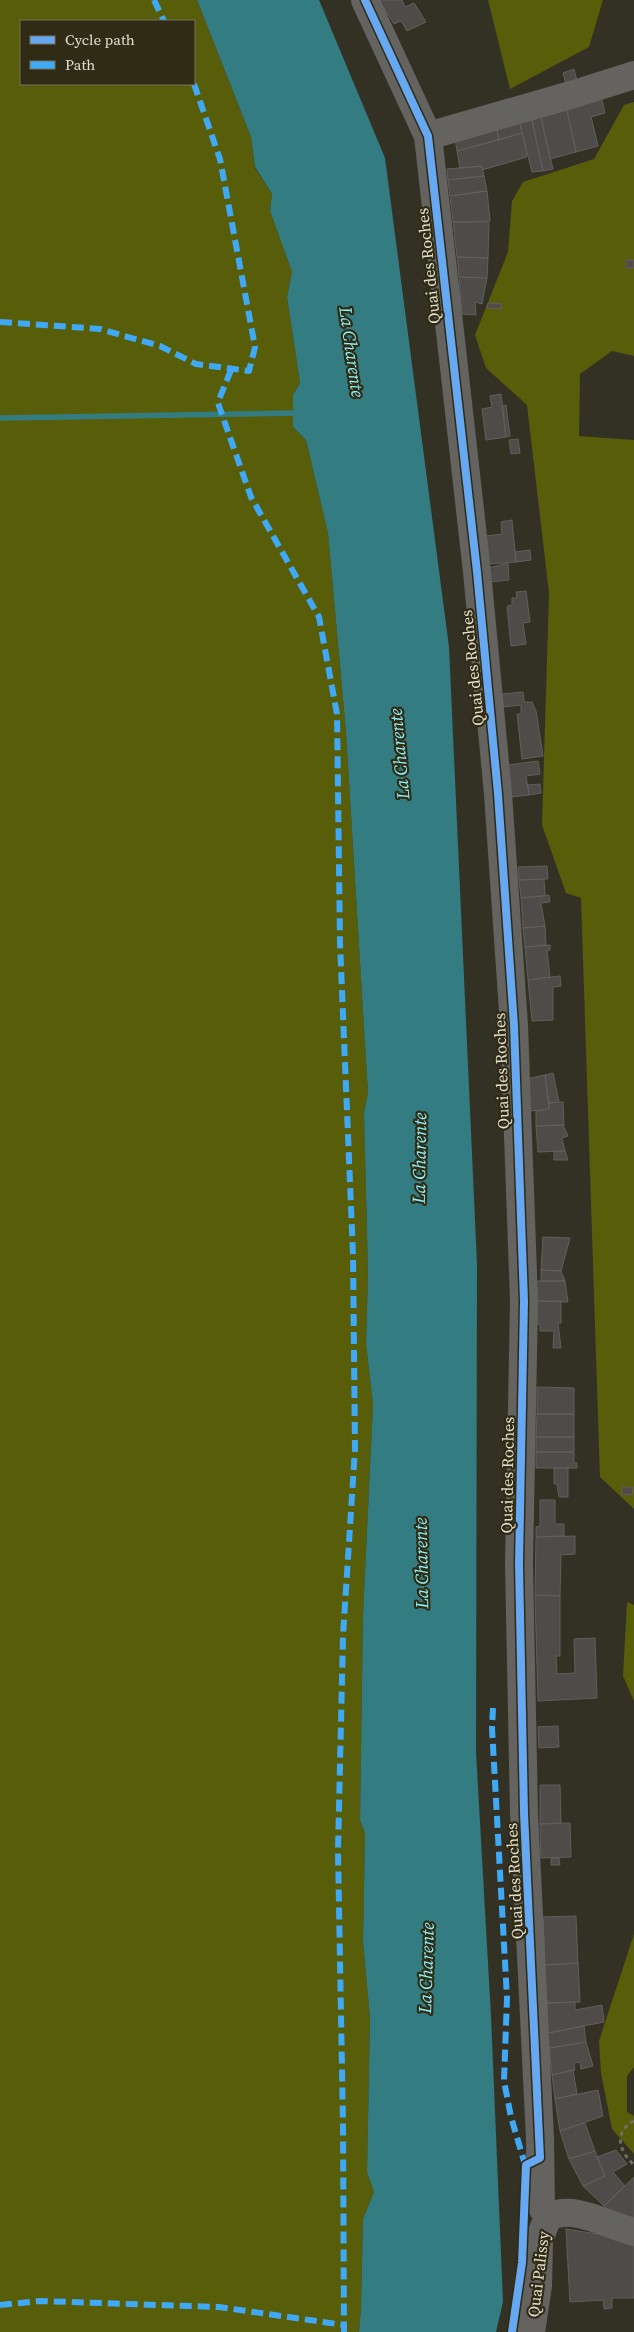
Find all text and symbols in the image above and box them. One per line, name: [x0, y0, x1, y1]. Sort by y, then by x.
legend: [20, 20, 195, 85]
text: Cycle path: [65, 29, 135, 50]
text: Path: [65, 54, 95, 75]
street label: Quai des Roches: [411, 207, 445, 325]
water label: La Charente: [333, 304, 371, 399]
street label: Quai des Roches: [455, 609, 489, 727]
water label: La Charente: [383, 707, 416, 801]
street label: Quai des Roches: [488, 1012, 514, 1130]
water label: La Charente: [406, 1112, 432, 1205]
street label: Quai des Roches: [495, 1416, 519, 1533]
water label: La Charente: [408, 1517, 434, 1610]
street label: Quai des Roches: [500, 1822, 528, 1940]
water label: La Charente: [412, 1921, 440, 2015]
street label: Quai Palissy: [522, 2229, 554, 2318]

